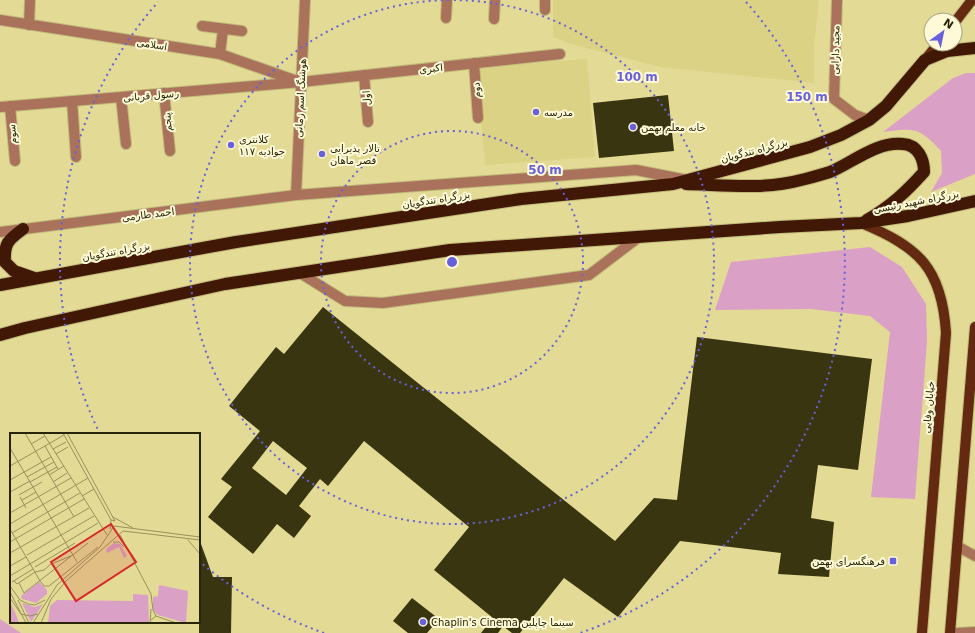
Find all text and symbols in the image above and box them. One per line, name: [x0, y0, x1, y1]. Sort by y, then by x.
north arrow: [923, 12, 963, 52]
text: N: [941, 16, 956, 32]
street label: مجید دارابی: [830, 25, 841, 75]
street label: اسلامی: [136, 37, 168, 52]
street label: هوشنگ اسم زمانی: [293, 58, 309, 138]
street label: اکبری: [419, 62, 444, 75]
text: 100 m: [616, 70, 658, 84]
street label: دوم: [470, 82, 484, 98]
street label: رسول قربانی: [123, 88, 180, 103]
street label: اول: [360, 90, 374, 106]
text: 150 m: [786, 90, 828, 104]
marker: مدرسه: [531, 107, 541, 117]
place label: مدرسه: [544, 107, 573, 118]
street label: پنجم: [161, 112, 175, 132]
marker: خانه معلم بهمن: [628, 122, 638, 132]
place label: خانه معلم بهمن: [641, 122, 706, 134]
street label: سوم: [6, 124, 19, 144]
place label: کلانتری ۱۱۷ جوادیه: [239, 134, 285, 157]
street label: بزرگراه تندگویان: [719, 136, 789, 165]
marker: کلانتری ۱۱۷ جوادیه: [226, 140, 236, 150]
place label: تالار پذیرایی قصر ماهان: [330, 143, 380, 166]
marker: تالار پذیرایی قصر ماهان: [317, 149, 327, 159]
text: 50 m: [528, 163, 562, 177]
street label: بزرگراه شهید رئیسی: [872, 188, 960, 216]
street label: بزرگراه تندگویان: [401, 189, 471, 210]
street label: احمد طارمی: [121, 206, 175, 223]
street label: بزرگراه تندگویان: [81, 240, 151, 263]
centre of rings: [445, 255, 459, 269]
street label: خیابان وفایی: [921, 380, 937, 434]
inset map: [10, 433, 200, 623]
place label: فرهنگسرای بهمن: [812, 556, 885, 568]
marker: فرهنگسرای بهمن: [888, 556, 898, 566]
marker: Chaplin's Cinema سینما چاپلین: [418, 617, 428, 627]
place label: Chaplin's Cinema سینما چاپلین: [431, 617, 574, 629]

